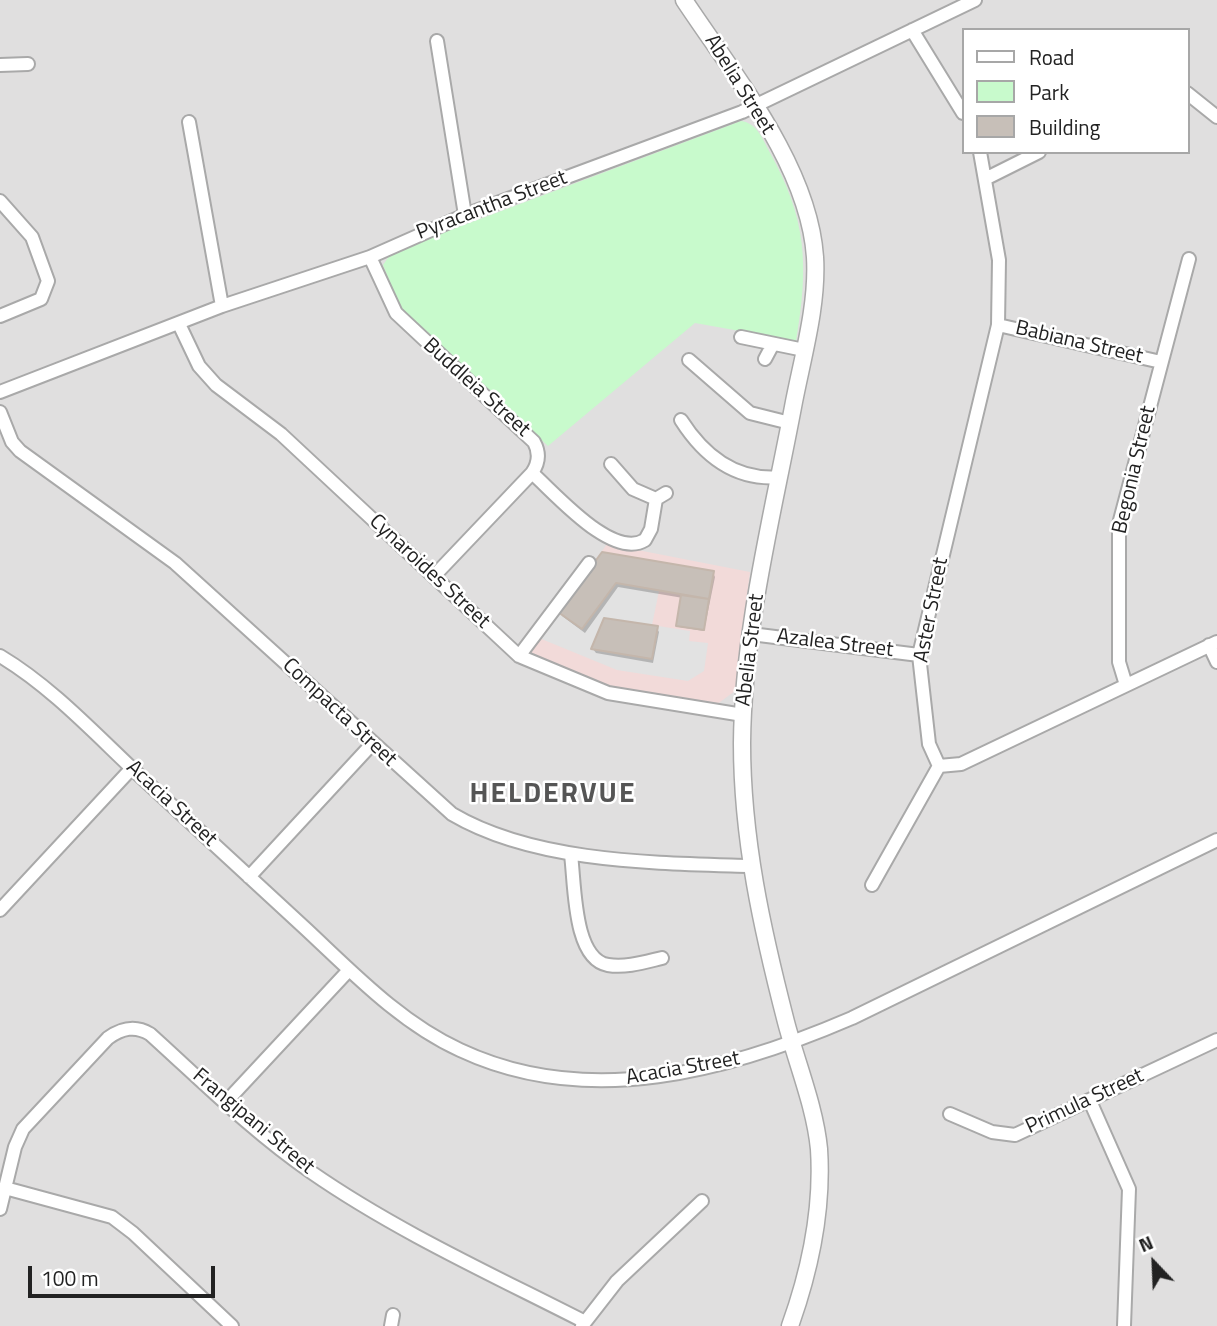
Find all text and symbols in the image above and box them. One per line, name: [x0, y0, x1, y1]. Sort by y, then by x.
legend: [962, 28, 1189, 154]
street label: Abelia Street: [698, 30, 780, 140]
text: Road: [1029, 41, 1074, 73]
text: Park: [1029, 76, 1069, 108]
text: Building: [1029, 111, 1100, 143]
street label: Pyracantha Street: [413, 166, 571, 246]
street label: Babiana Street: [1013, 316, 1145, 370]
street label: Buddleia Street: [417, 333, 535, 443]
street label: Begonia Street: [1108, 404, 1162, 536]
street label: Cynaroides Street: [363, 510, 495, 634]
street label: Aster Street: [909, 555, 955, 665]
street label: Abelia Street: [732, 592, 770, 708]
street label: Azalea Street: [775, 624, 895, 664]
street label: Compacta Street: [277, 654, 401, 772]
street label: Acacia Street: [120, 756, 222, 852]
district label: HELDERVUE: [471, 778, 635, 812]
street label: Acacia Street: [624, 1047, 742, 1091]
street label: Frangipani Street: [187, 1064, 319, 1180]
street label: Primula Street: [1022, 1064, 1148, 1140]
text: N: [1134, 1227, 1157, 1259]
north arrow: [1119, 1228, 1189, 1298]
scale bar: [32, 1252, 219, 1296]
text: 100 m: [41, 1262, 98, 1294]

